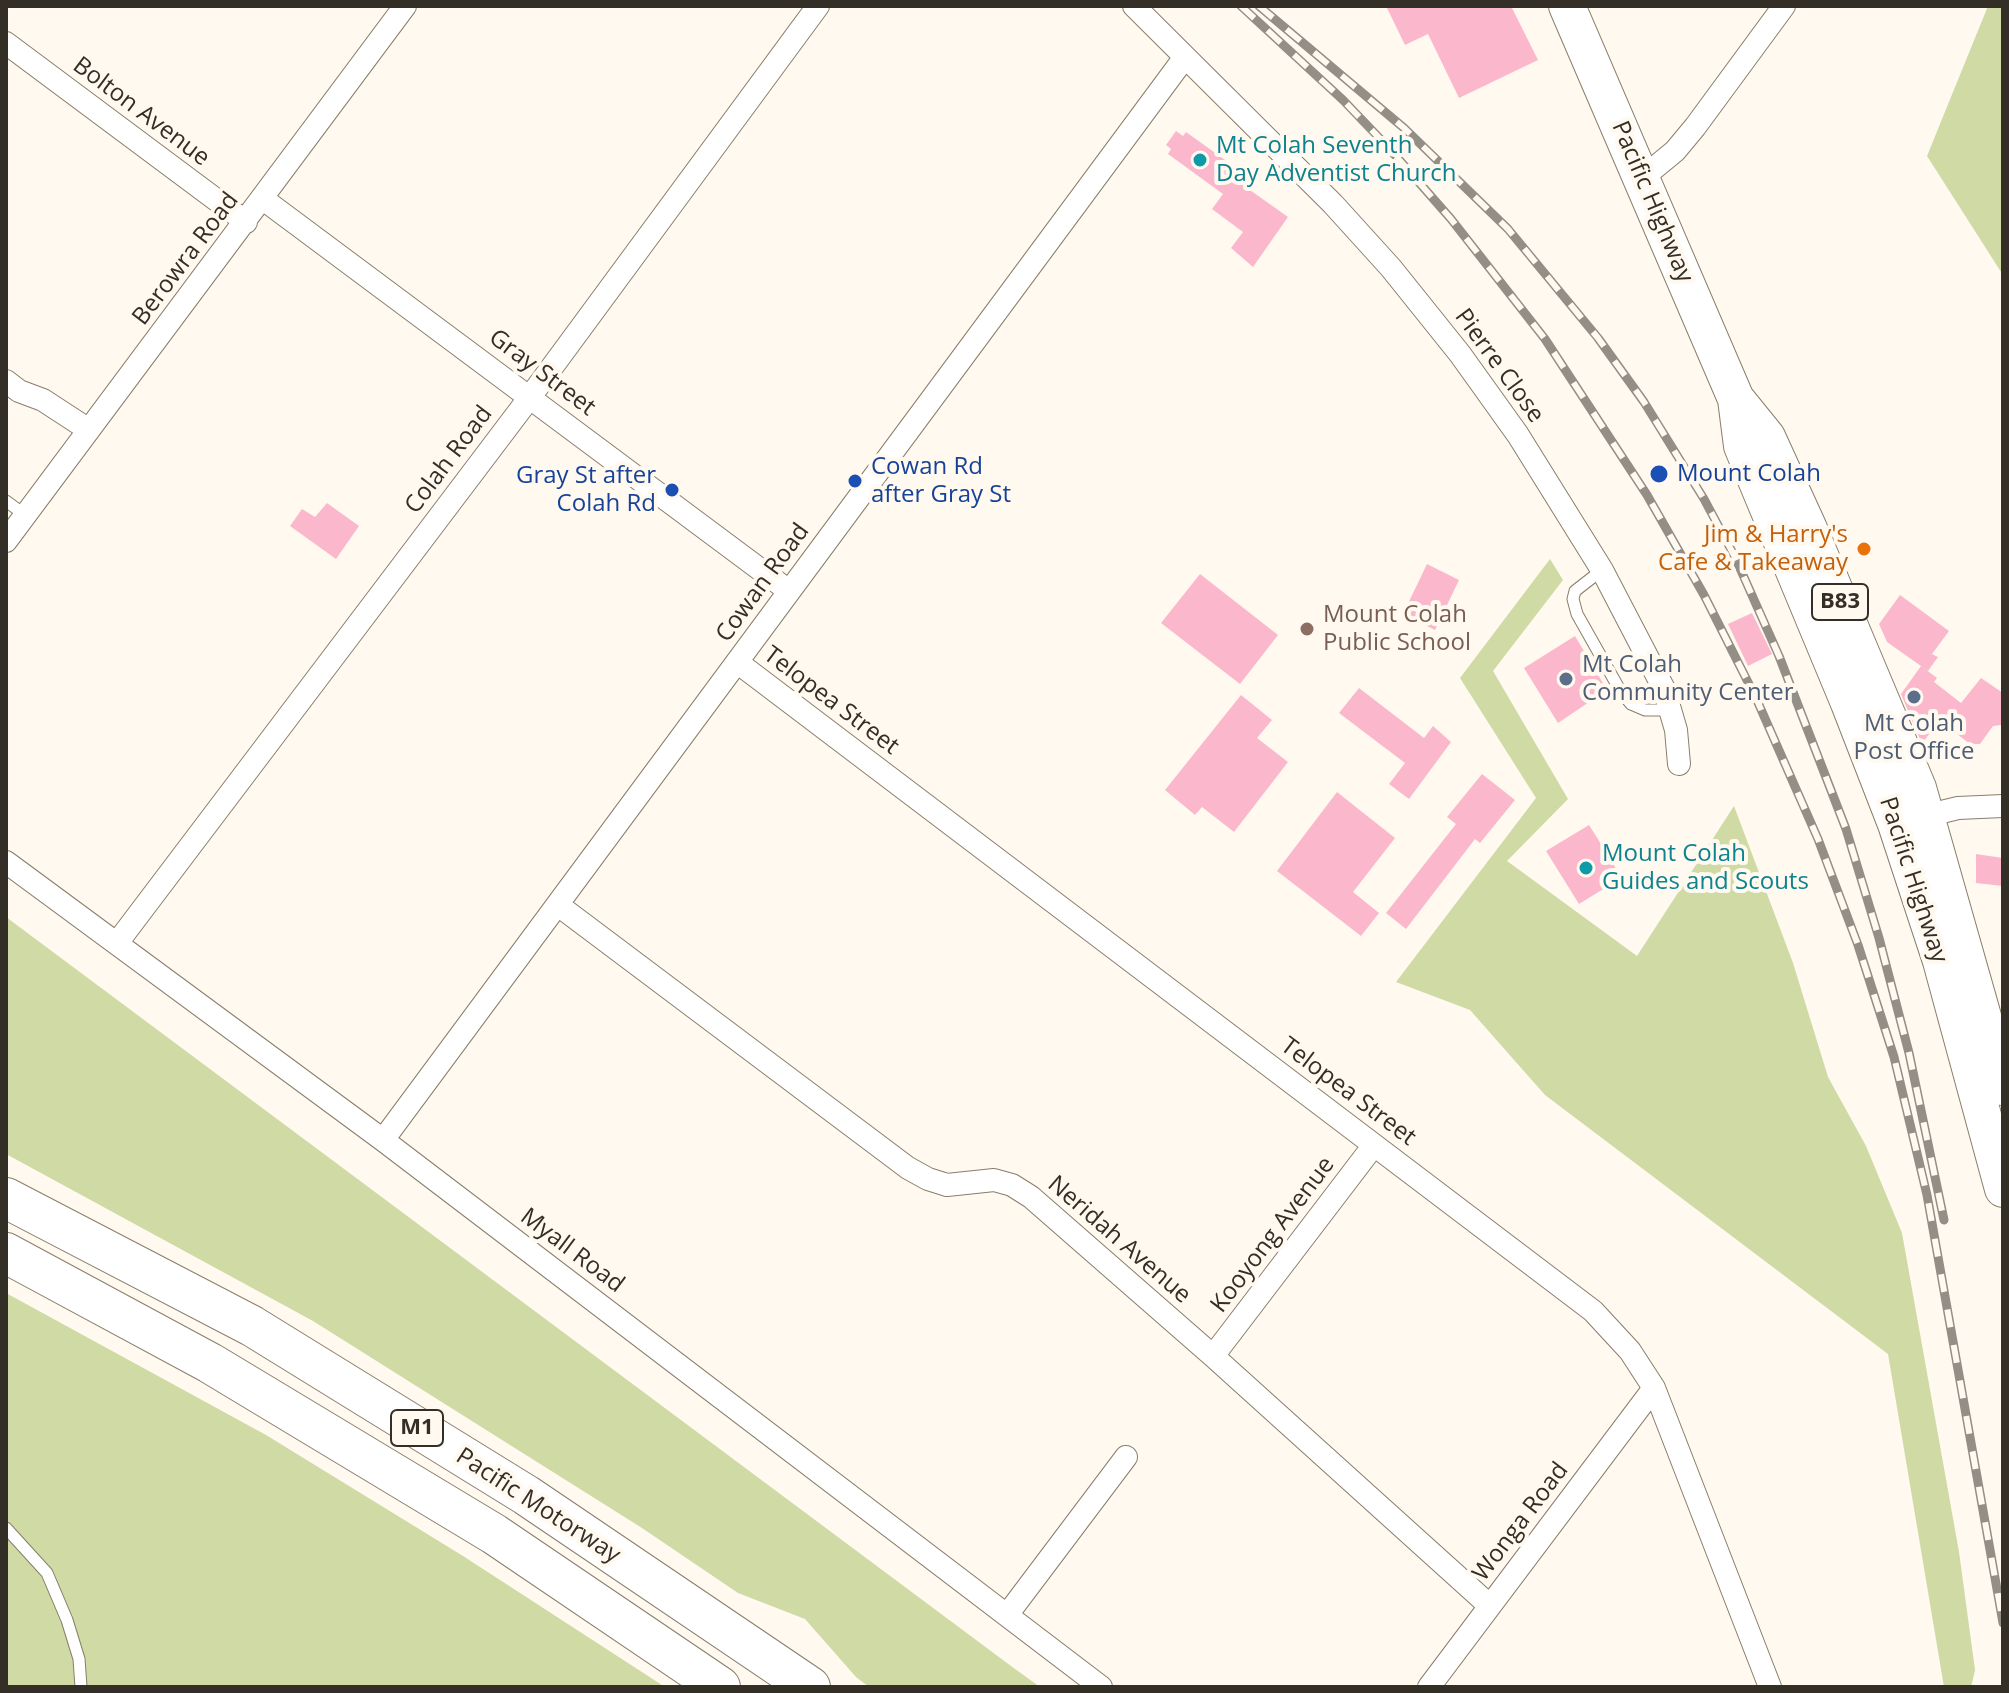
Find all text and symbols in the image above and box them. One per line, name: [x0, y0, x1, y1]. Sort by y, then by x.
street label: Bolton Avenue: [67, 51, 215, 173]
street label: Pacific Highway: [1605, 117, 1699, 287]
place label: Mt Colah Seventh Day Adventist Church: [1216, 132, 1456, 188]
marker: Mt Colah Seventh Day Adventist Church: [1191, 151, 1209, 169]
street label: Berowra Road: [127, 187, 245, 331]
street label: Pierre Close: [1448, 303, 1550, 429]
street label: Gray Street: [483, 324, 601, 422]
street label: Colah Road: [399, 401, 499, 519]
place label: Cowan Rd after Gray St: [871, 453, 1011, 509]
place label: Mount Colah: [1677, 460, 1821, 488]
place label: Gray St after Colah Rd: [516, 462, 656, 518]
marker: Mount Colah: [1648, 463, 1670, 485]
marker: Cowan Rd after Gray St: [846, 472, 864, 490]
marker: Gray St after Colah Rd: [663, 481, 681, 499]
street label: Cowan Road: [710, 518, 816, 648]
place label: Jim & Harry's Cafe & Takeaway: [1658, 521, 1848, 577]
marker: Jim & Harry's Cafe & Takeaway: [1855, 540, 1873, 558]
road number: B83: [1812, 584, 1868, 620]
place label: Mount Colah Public School: [1323, 601, 1471, 657]
marker: Mount Colah Public School: [1298, 620, 1316, 638]
street label: Telopea Street: [758, 641, 904, 761]
place label: Mt Colah Community Center: [1582, 651, 1793, 707]
marker: Mt Colah Community Center: [1557, 670, 1575, 688]
marker: Mt Colah Post Office: [1905, 688, 1923, 706]
place label: Mt Colah Post Office: [1854, 710, 1974, 766]
street label: Pacific Highway: [1873, 793, 1953, 967]
place label: Mount Colah Guides and Scouts: [1602, 840, 1809, 896]
marker: Mount Colah Guides and Scouts: [1577, 859, 1595, 877]
street label: Telopea Street: [1275, 1032, 1421, 1152]
street label: Kooyong Avenue: [1205, 1151, 1341, 1319]
street label: Neridah Avenue: [1042, 1170, 1196, 1310]
street label: Myall Road: [514, 1203, 630, 1299]
road number: M1: [391, 1410, 443, 1446]
street label: Pacific Motorway: [450, 1442, 626, 1570]
street label: Wonga Road: [1467, 1457, 1575, 1587]

